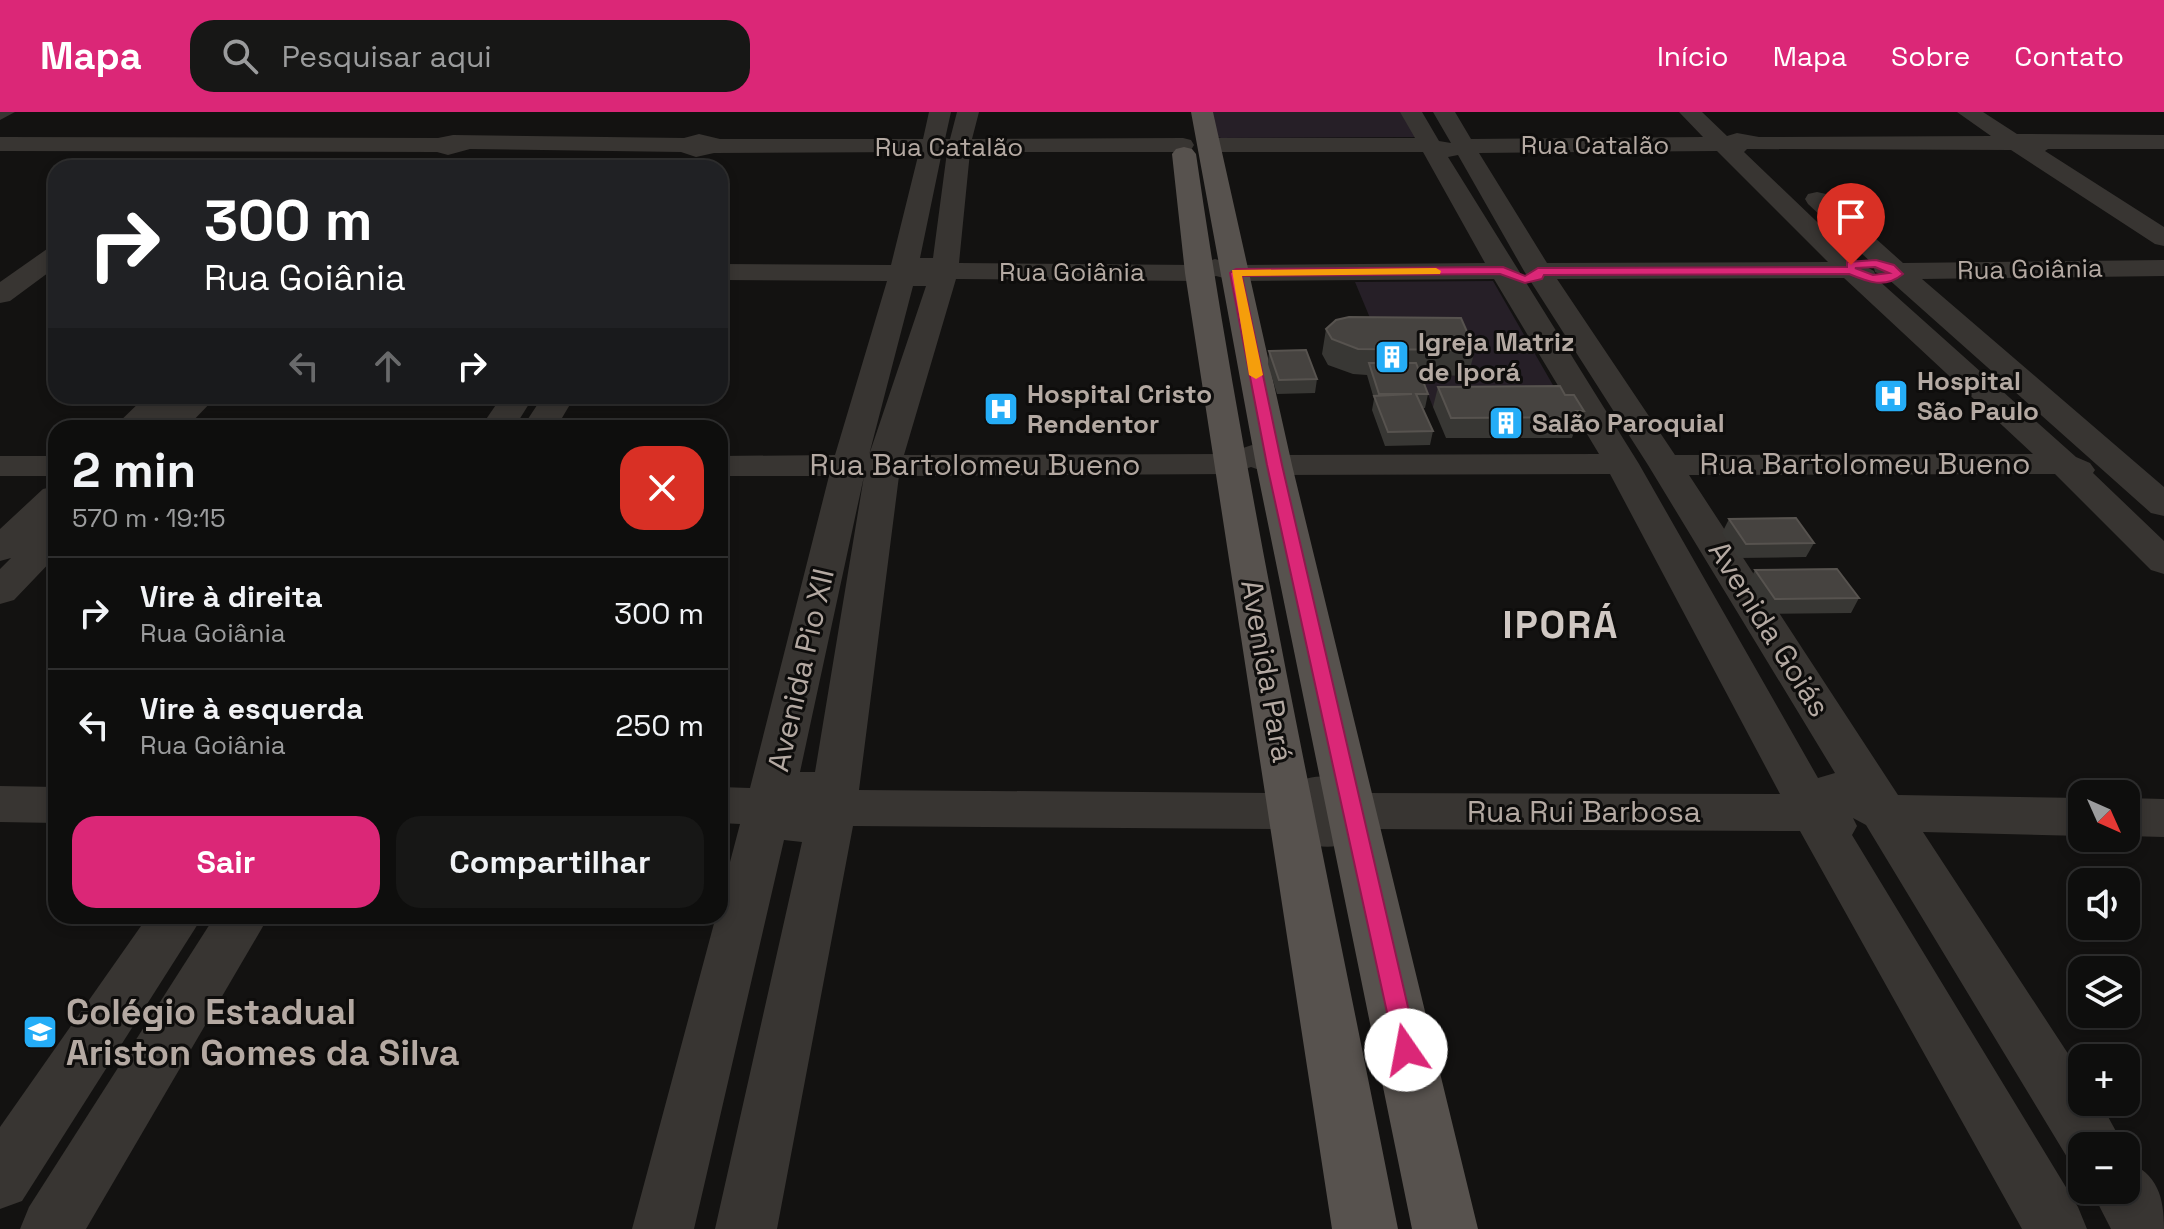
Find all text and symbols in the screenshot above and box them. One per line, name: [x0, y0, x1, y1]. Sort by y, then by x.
search box: [190, 20, 750, 92]
text: Mapa: [40, 32, 142, 80]
icon: search: [218, 34, 262, 78]
text: Pesquisar aqui: [282, 37, 492, 76]
text: Início: [1657, 38, 1729, 74]
text: Mapa: [1773, 38, 1847, 74]
text: Sobre: [1891, 38, 1970, 74]
text: Contato: [2014, 38, 2124, 74]
street label: Rua Catalão: [1521, 128, 1669, 162]
street label: Rua Catalão: [875, 130, 1023, 164]
pin: [1817, 183, 1885, 265]
text: 300 m: [204, 185, 373, 256]
icon: right: [72, 192, 176, 296]
icon: arrive: [1829, 195, 1873, 239]
street label: Rua Goiânia: [1957, 251, 2103, 287]
text: Rua Goiânia: [204, 255, 406, 301]
street label: Rua Goiânia: [999, 255, 1145, 289]
place label: Igreja Matriz de Iporá: [1418, 325, 1574, 389]
building icon: Igreja Matriz de Iporá: [1373, 338, 1411, 376]
icon: left: [282, 344, 326, 388]
icon: ahead: [366, 344, 410, 388]
icon: right: [450, 344, 494, 388]
place label: Hospital São Paulo: [1917, 364, 2039, 428]
place label: Hospital Cristo Rendentor: [1027, 377, 1212, 441]
hospital icon: Hospital São Paulo: [1872, 377, 1910, 415]
hospital icon: Hospital Cristo Rendentor: [982, 390, 1020, 428]
building icon: Salão Paroquial: [1487, 404, 1525, 442]
place label: Salão Paroquial: [1532, 406, 1725, 440]
text: 2 min: [72, 440, 196, 501]
street label: Rua Bartolomeu Bueno: [1700, 444, 2030, 483]
street label: Rua Bartolomeu Bueno: [810, 445, 1140, 484]
button: close: [620, 446, 704, 530]
text: 570 m · 19:15: [72, 501, 225, 535]
street label: Avenida Goiás: [1700, 533, 1839, 724]
street label: Avenida Pio XII: [758, 565, 843, 775]
text: Vire à direita: [140, 577, 323, 616]
street label: Avenida Pará: [1232, 577, 1303, 765]
icon: right: [72, 591, 116, 635]
text: 300 m: [614, 594, 704, 633]
district label: IPORÁ: [1503, 601, 1619, 649]
text: Rua Goiânia: [140, 616, 286, 650]
text: Vire à esquerda: [140, 689, 364, 728]
icon: left: [72, 703, 116, 747]
text: 250 m: [615, 706, 704, 745]
text: Rua Goiânia: [140, 728, 286, 762]
north arrow: [2068, 780, 2140, 852]
map controls: [2068, 780, 2140, 1204]
street label: Rua Rui Barbosa: [1467, 792, 1701, 831]
button: Sair: [72, 816, 380, 908]
button: Compartilhar: [396, 816, 704, 908]
button: sound: [2068, 868, 2140, 940]
button: layers: [2068, 956, 2140, 1028]
place label: Colégio Estadual Ariston Gomes da Silva: [66, 989, 460, 1076]
position arrow: [1364, 1008, 1448, 1092]
school or university icon: Colégio Estadual Ariston Gomes da Silva: [21, 1013, 59, 1051]
button: +: [2068, 1044, 2140, 1116]
button: −: [2068, 1132, 2140, 1204]

